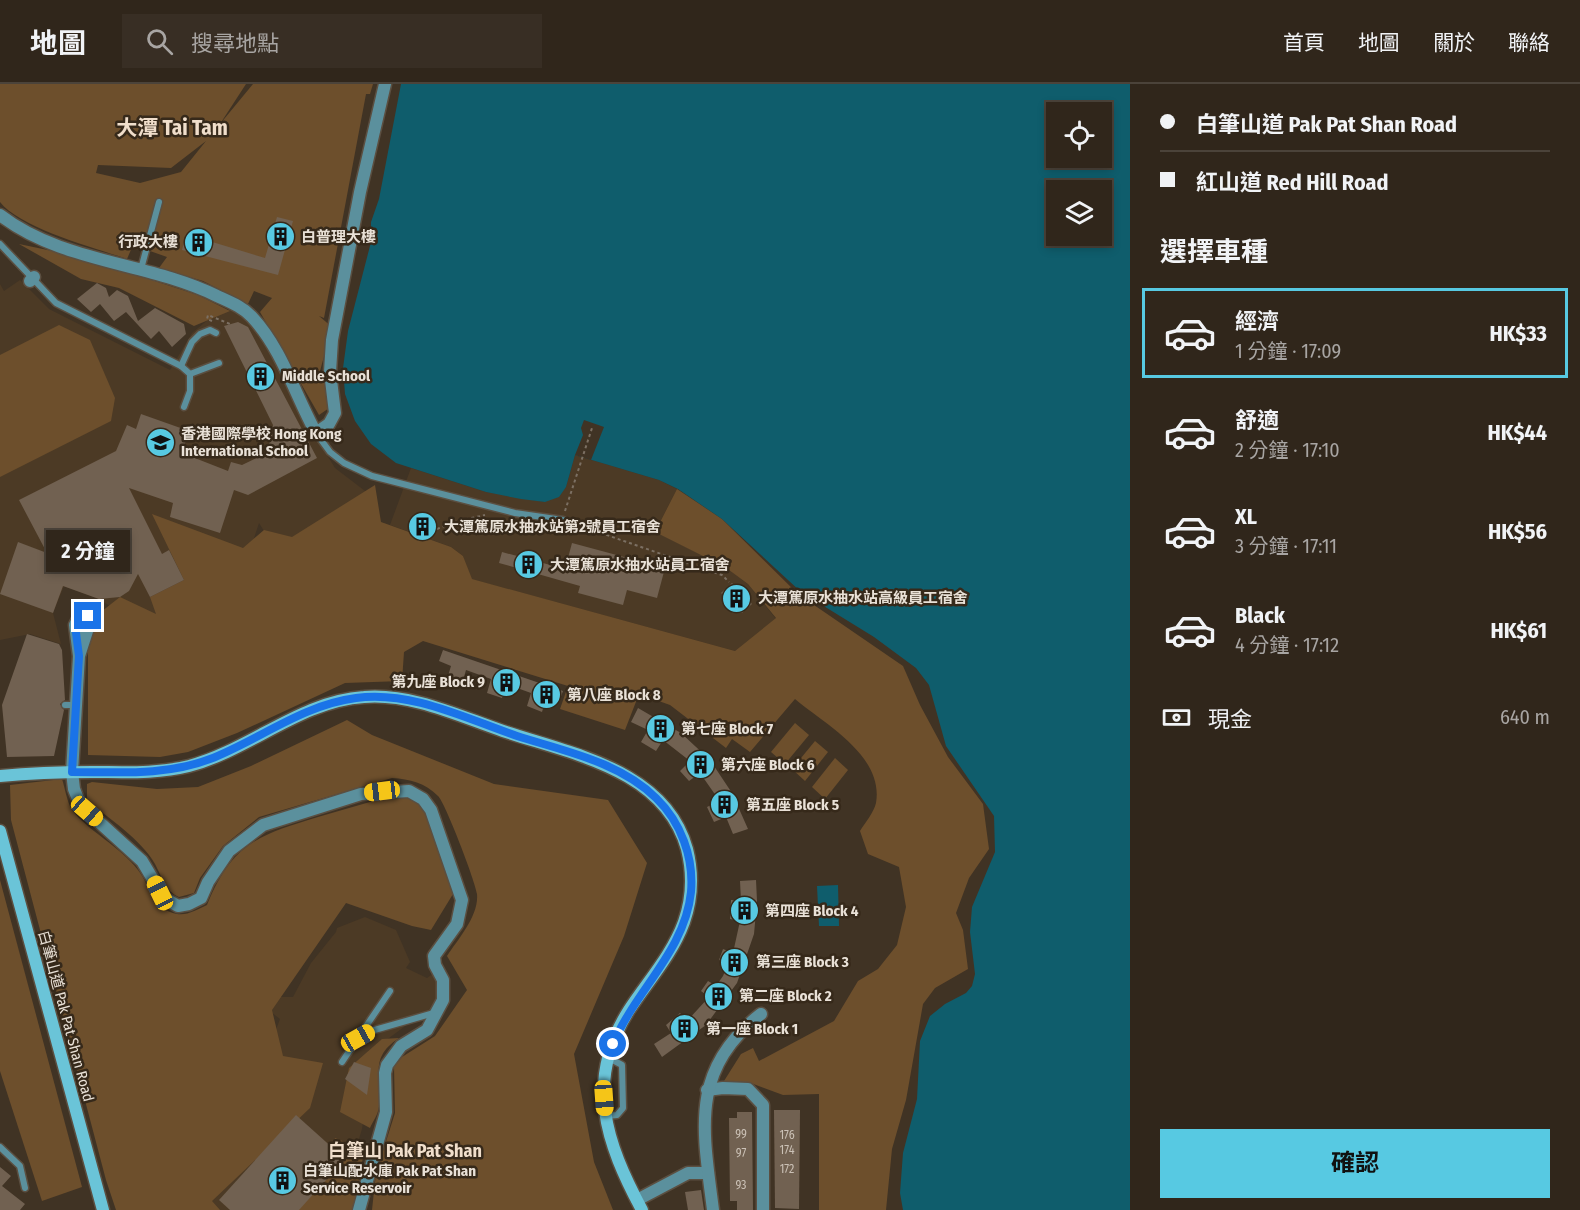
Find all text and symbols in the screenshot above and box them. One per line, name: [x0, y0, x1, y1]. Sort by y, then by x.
search box: [122, 14, 542, 68]
icon: search: [143, 25, 176, 58]
text: 地圖: [30, 27, 86, 60]
text: 搜尋地點: [191, 30, 279, 57]
text: 首頁: [1283, 30, 1325, 56]
text: 地圖: [1358, 30, 1400, 56]
text: 關於: [1433, 30, 1475, 56]
text: 聯絡: [1508, 30, 1550, 56]
map controls: [1046, 102, 1112, 246]
button: locate: [1046, 102, 1112, 168]
text: 白筆山道 Pak Pat Shan Road: [1196, 111, 1457, 138]
district label: 大潭 Tai Tam: [116, 115, 228, 141]
text: 紅山道 Red Hill Road: [1196, 169, 1388, 196]
button: layers: [1046, 180, 1112, 246]
building icon: 白普理大樓: [264, 221, 296, 253]
building icon: 行政大樓: [183, 226, 215, 258]
place label: 白普理大樓: [301, 228, 376, 246]
place label: 行政大樓: [118, 233, 178, 251]
text: 選擇車種: [1160, 236, 1268, 268]
icon: car: [1163, 306, 1217, 360]
text: 經濟: [1235, 308, 1279, 335]
text: HK$33: [1489, 320, 1547, 347]
text: 1 分鐘 · 17:09: [1235, 339, 1341, 363]
building icon: Middle School: [245, 360, 277, 392]
place label: Middle School: [282, 367, 371, 385]
icon: car: [1163, 405, 1217, 459]
text: 舒適: [1235, 407, 1279, 434]
text: HK$44: [1488, 419, 1547, 446]
place label: 香港國際學校 Hong Kong International School: [181, 425, 342, 460]
school or university icon: 香港國際學校 Hong Kong International School: [144, 427, 176, 459]
text: 2 分鐘 · 17:10: [1235, 438, 1340, 462]
text: XL: [1235, 503, 1257, 530]
icon: car: [1163, 504, 1217, 558]
building icon: 大潭篤原水抽水站第2號員工宿舍: [407, 511, 439, 543]
place label: 大潭篤原水抽水站第2號員工宿舍: [444, 518, 661, 536]
text: HK$56: [1488, 518, 1547, 545]
callout: 2 分鐘: [46, 529, 130, 571]
text: 3 分鐘 · 17:11: [1235, 534, 1337, 558]
text: 2 分鐘: [61, 539, 115, 563]
building icon: 大潭篤原水抽水站員工宿舍: [513, 549, 545, 581]
place label: 大潭篤原水抽水站員工宿舍: [550, 556, 730, 574]
building icon: 大潭篤原水抽水站高級員工宿舍: [721, 582, 753, 614]
place label: 大潭篤原水抽水站高級員工宿舍: [758, 589, 968, 607]
route end: [74, 602, 101, 629]
text: Black: [1235, 602, 1285, 629]
icon: car: [1163, 603, 1217, 657]
text: HK$61: [1491, 617, 1547, 644]
text: 4 分鐘 · 17:12: [1235, 633, 1339, 657]
building icon: 第九座 Block 9: [490, 666, 522, 698]
place label: 第九座 Block 9: [391, 673, 485, 691]
building icon: 第八座 Block 8: [530, 679, 562, 711]
place label: 第八座 Block 8: [567, 686, 661, 704]
icon: cash: [1160, 701, 1193, 734]
text: 640 m: [1500, 705, 1550, 729]
text: 現金: [1208, 706, 1252, 733]
building icon: 第七座 Block 7: [644, 713, 676, 745]
place label: 第七座 Block 7: [681, 720, 774, 738]
building icon: 第六座 Block 6: [684, 749, 716, 781]
place label: 第六座 Block 6: [721, 756, 815, 774]
car: [363, 780, 401, 802]
building icon: 第五座 Block 5: [709, 789, 741, 821]
car: [68, 792, 106, 830]
place label: 第五座 Block 5: [746, 796, 839, 814]
car: [144, 873, 176, 913]
building icon: 第四座 Block 4: [728, 895, 760, 927]
place label: 第四座 Block 4: [765, 902, 859, 920]
street label: 白筆山道 Pak Pat Shan Road: [34, 928, 98, 1104]
building icon: 第三座 Block 3: [719, 946, 751, 978]
place label: 第三座 Block 3: [756, 953, 849, 971]
building icon: 第二座 Block 2: [702, 980, 734, 1012]
place label: 第二座 Block 2: [739, 987, 832, 1005]
building icon: 第一座 Block 1: [669, 1013, 701, 1045]
place label: 第一座 Block 1: [706, 1020, 798, 1038]
car: [338, 1021, 378, 1055]
route start: [599, 1030, 626, 1057]
car: [594, 1079, 614, 1117]
house number: 99: [735, 1127, 747, 1141]
house number: 176: [779, 1128, 795, 1142]
button: 確認: [1160, 1129, 1550, 1198]
district label: 白筆山 Pak Pat Shan: [328, 1140, 482, 1162]
house number: 174: [780, 1143, 795, 1157]
house number: 97: [736, 1146, 746, 1160]
place label: 白筆山配水庫 Pak Pat Shan Service Reservoir: [303, 1162, 476, 1197]
house number: 172: [780, 1162, 794, 1176]
building icon: 白筆山配水庫 Pak Pat Shan Service Reservoir: [266, 1164, 298, 1196]
house number: 93: [735, 1178, 747, 1192]

